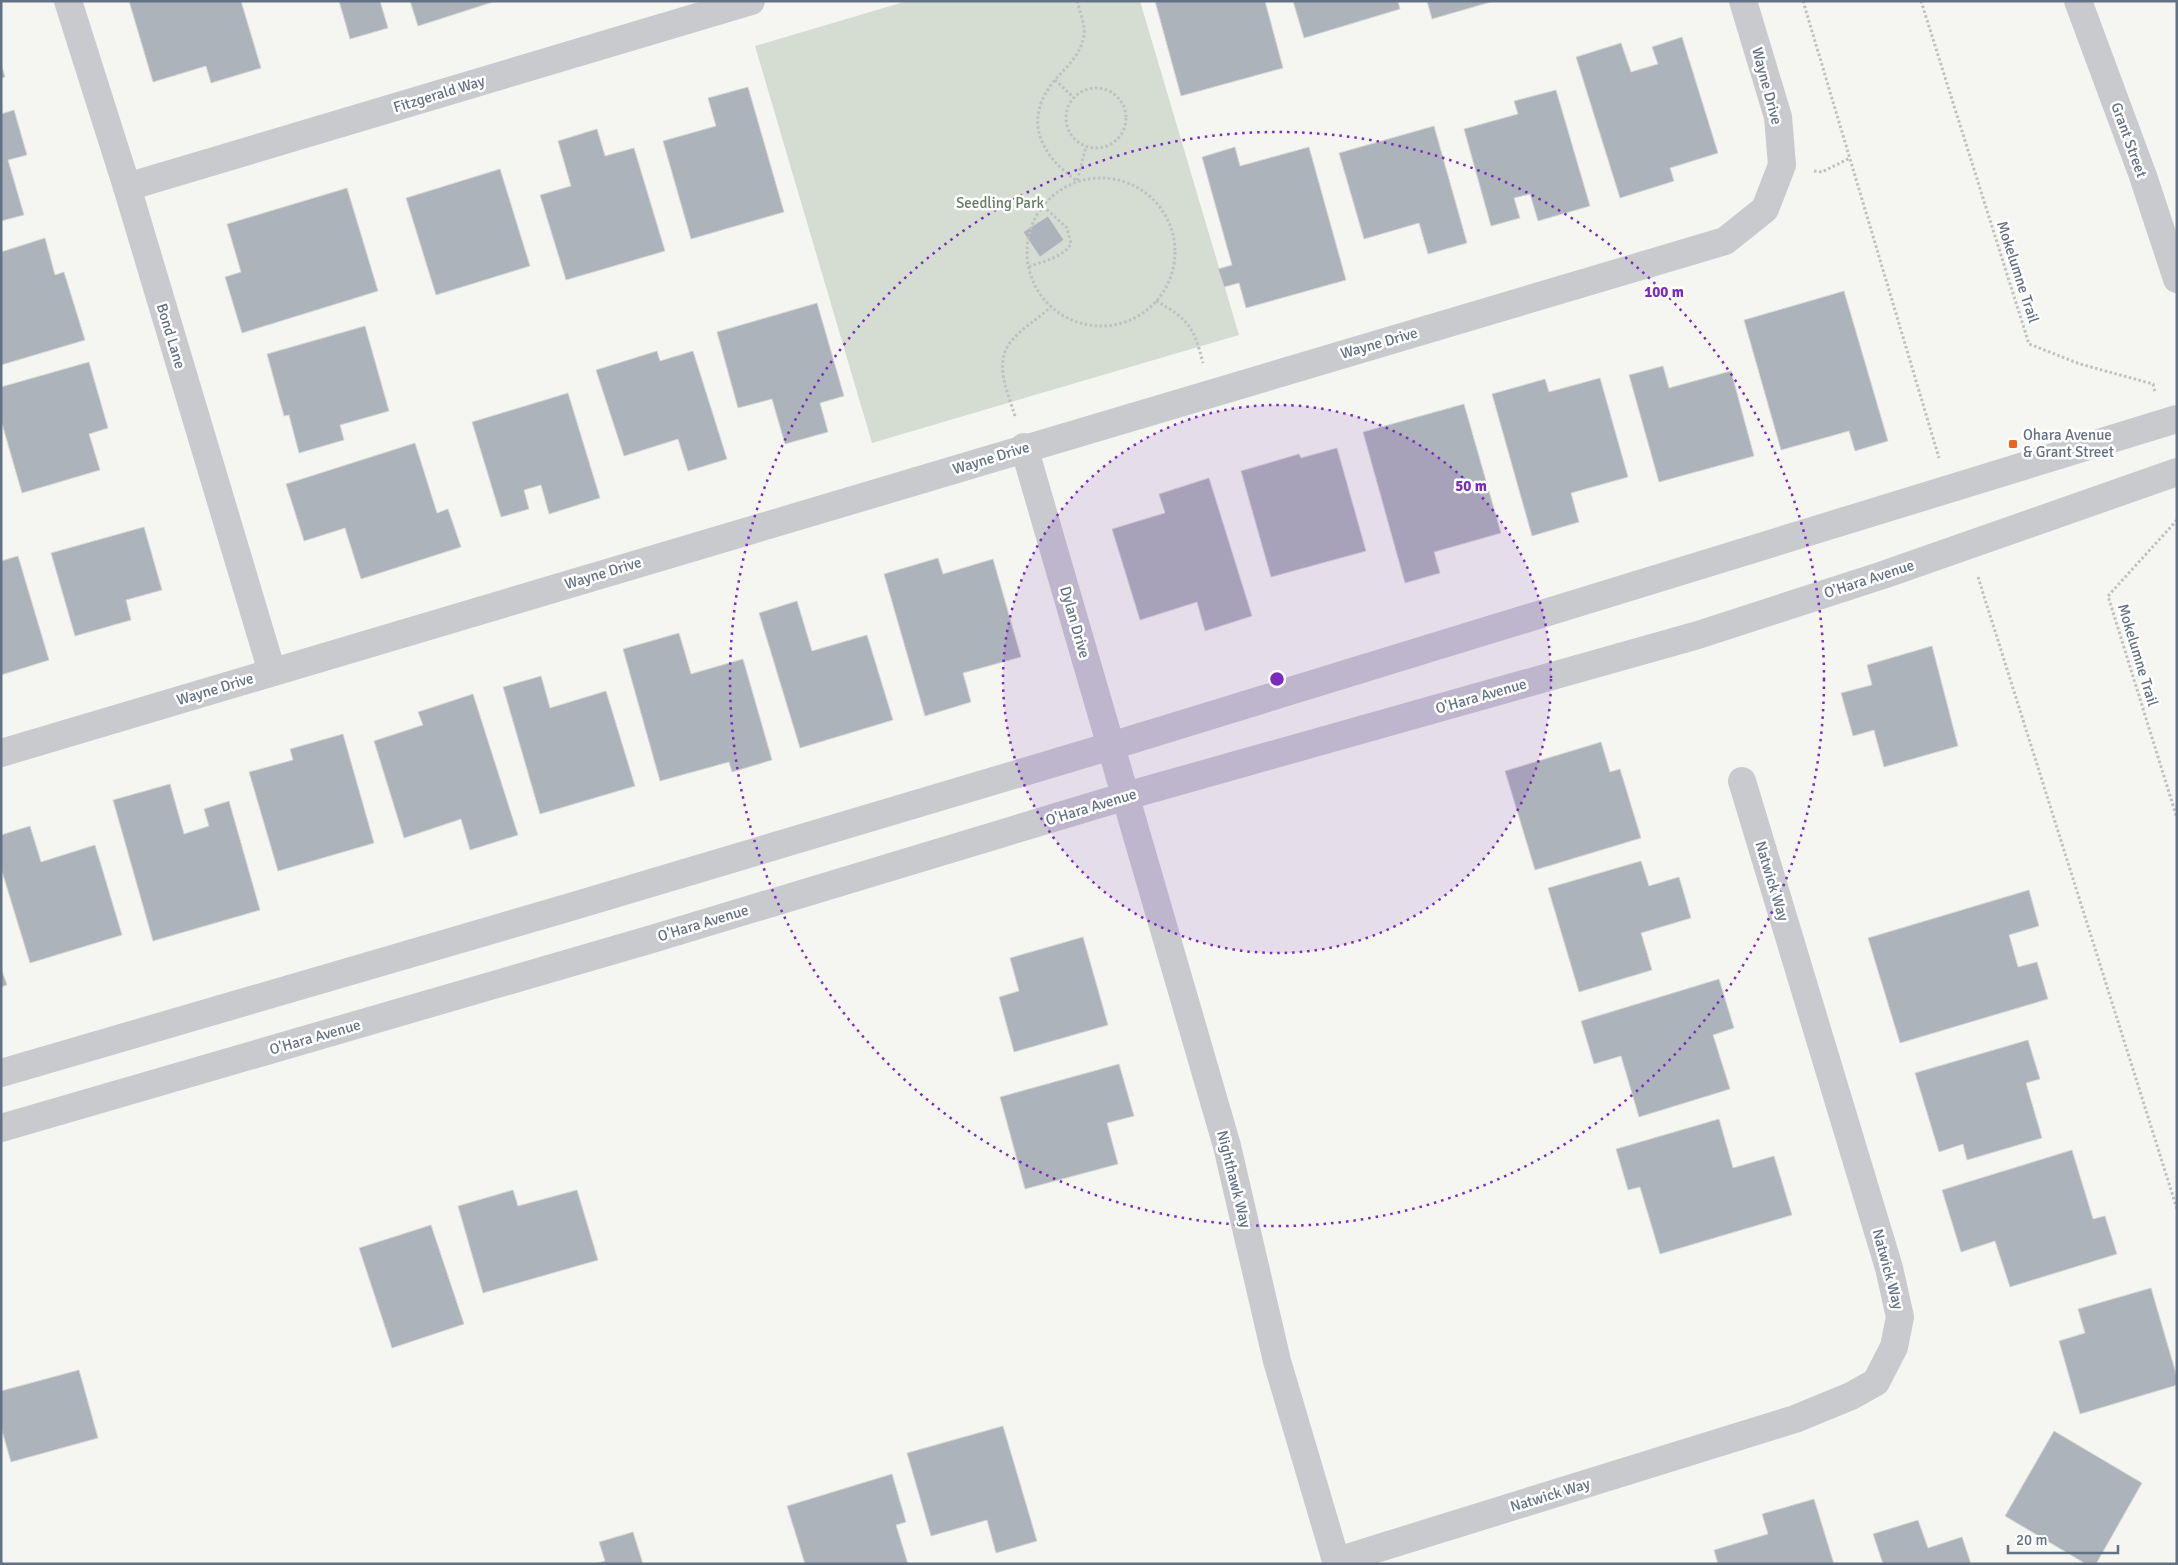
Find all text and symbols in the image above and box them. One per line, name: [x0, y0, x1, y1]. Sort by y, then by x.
street label: Wayne Drive: [1748, 45, 1786, 127]
street label: Fitzgerald Way: [391, 72, 487, 116]
street label: Grant Street: [2107, 100, 2151, 180]
park label: Seedling Park: [956, 194, 1044, 212]
street label: Mokelumne Trail: [1993, 219, 2043, 325]
text: 100 m: [1644, 283, 1684, 301]
street label: Bond Lane: [153, 301, 189, 371]
street label: Wayne Drive: [1338, 323, 1420, 363]
place label: Ohara Avenue & Grant Street: [2023, 426, 2114, 461]
street label: Wayne Drive: [951, 438, 1031, 478]
marker: Ohara Avenue & Grant Street: [2007, 438, 2019, 450]
text: 50 m: [1455, 477, 1487, 495]
street label: Wayne Drive: [563, 553, 643, 593]
street label: O'Hara Avenue: [1822, 556, 1916, 602]
street label: Dylan Drive: [1056, 584, 1094, 660]
street label: Mokelumne Trail: [2114, 602, 2162, 708]
street label: Wayne Drive: [175, 669, 255, 709]
centre of rings: [1268, 670, 1286, 688]
street label: O'Hara Avenue: [1433, 674, 1529, 718]
street label: O'Hara Avenue: [1043, 785, 1139, 829]
street label: Natwick Way: [1751, 839, 1793, 923]
street label: O'Hara Avenue: [655, 901, 751, 945]
street label: O'Hara Avenue: [267, 1015, 363, 1059]
street label: Nighthawk Way: [1213, 1129, 1255, 1229]
street label: Natwick Way: [1869, 1227, 1907, 1311]
street label: Natwick Way: [1508, 1474, 1592, 1516]
scale bar: [2008, 1522, 2118, 1554]
text: 20 m: [2016, 1531, 2047, 1549]

